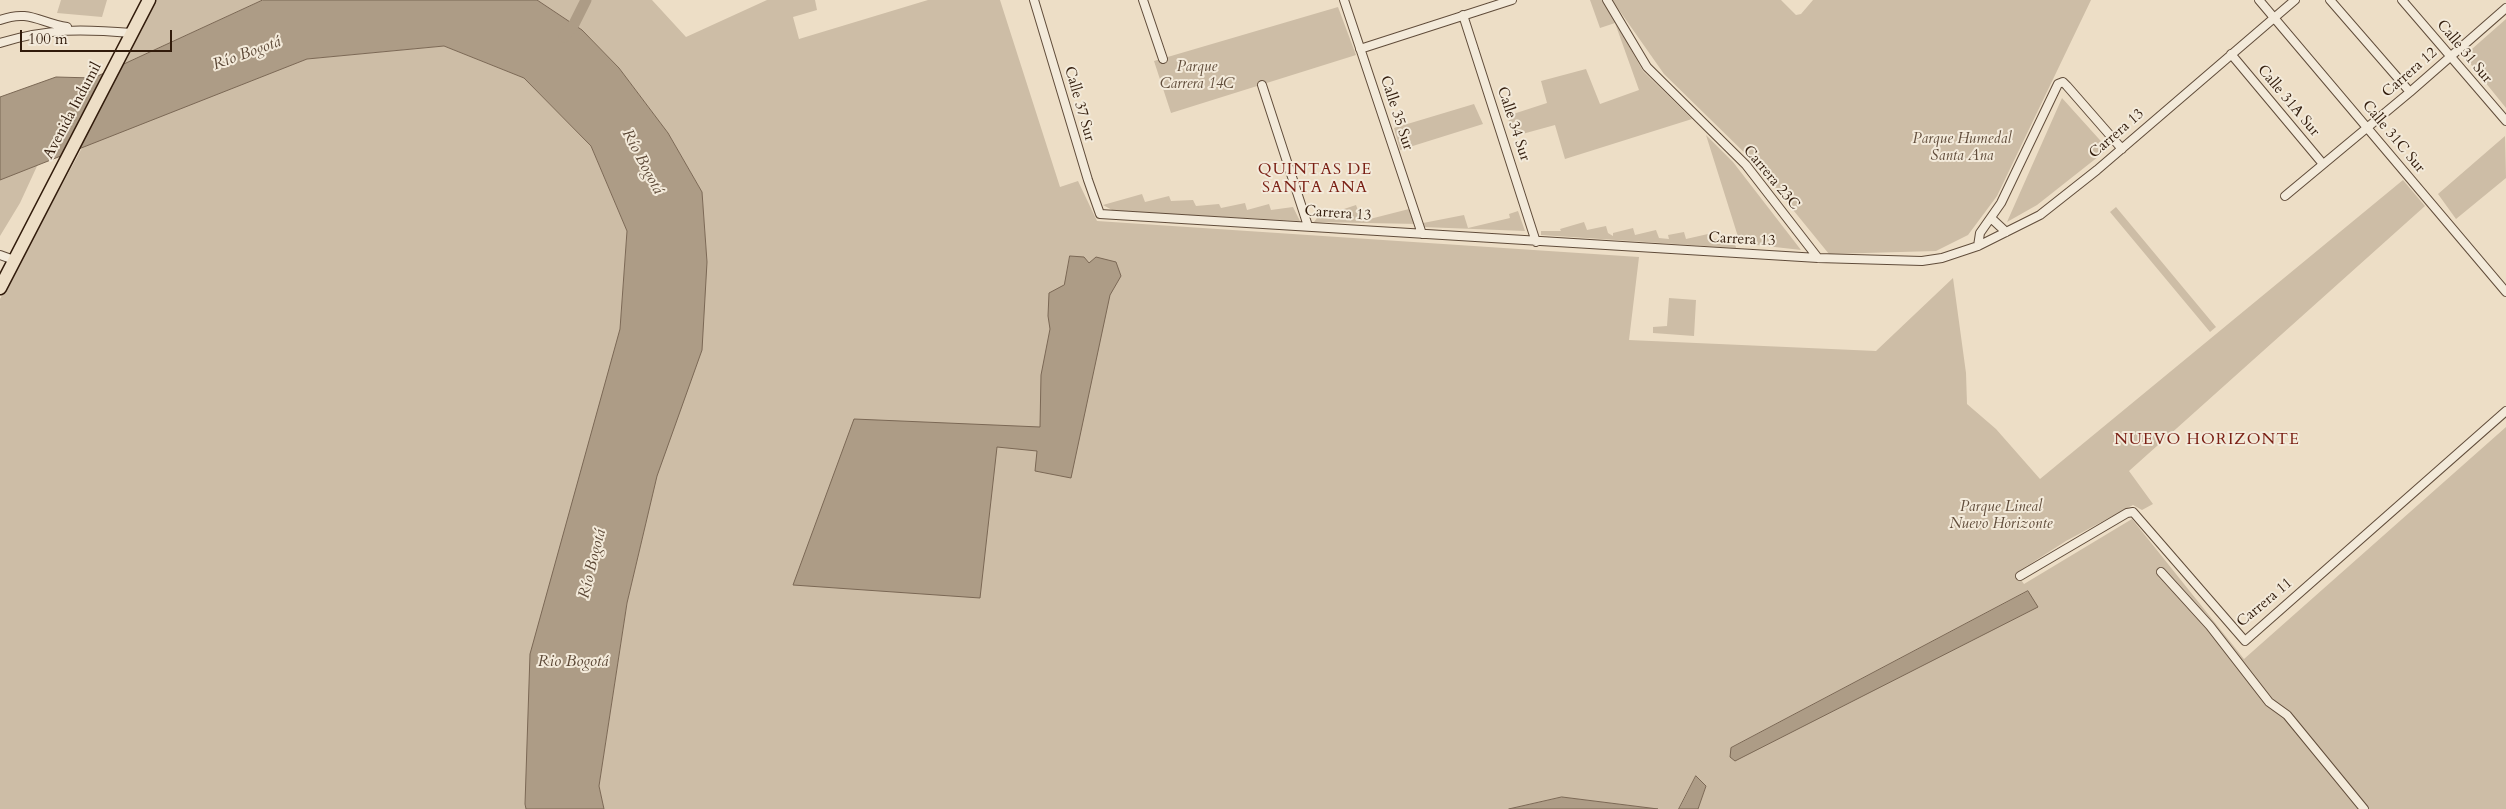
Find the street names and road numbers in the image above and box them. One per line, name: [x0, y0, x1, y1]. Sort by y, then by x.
street label: Calle 31 Sur: [2432, 17, 2496, 87]
street label: Carrera 12: [2379, 44, 2441, 102]
street label: Avenida Indumil: [40, 60, 106, 162]
street label: Calle 31A Sur: [2253, 62, 2323, 140]
street label: Calle 37 Sur: [1060, 64, 1098, 144]
street label: Calle 35 Sur: [1376, 74, 1416, 152]
street label: Calle 34 Sur: [1493, 85, 1533, 163]
street label: Calle 31C Sur: [2358, 97, 2428, 177]
street label: Carrera 13: [2086, 105, 2148, 163]
street label: Carrera 23C: [1739, 142, 1803, 214]
street label: Carrera 13: [1304, 203, 1372, 225]
street label: Carrera 13: [1708, 229, 1776, 251]
street label: Carrera 11: [2234, 575, 2296, 631]

